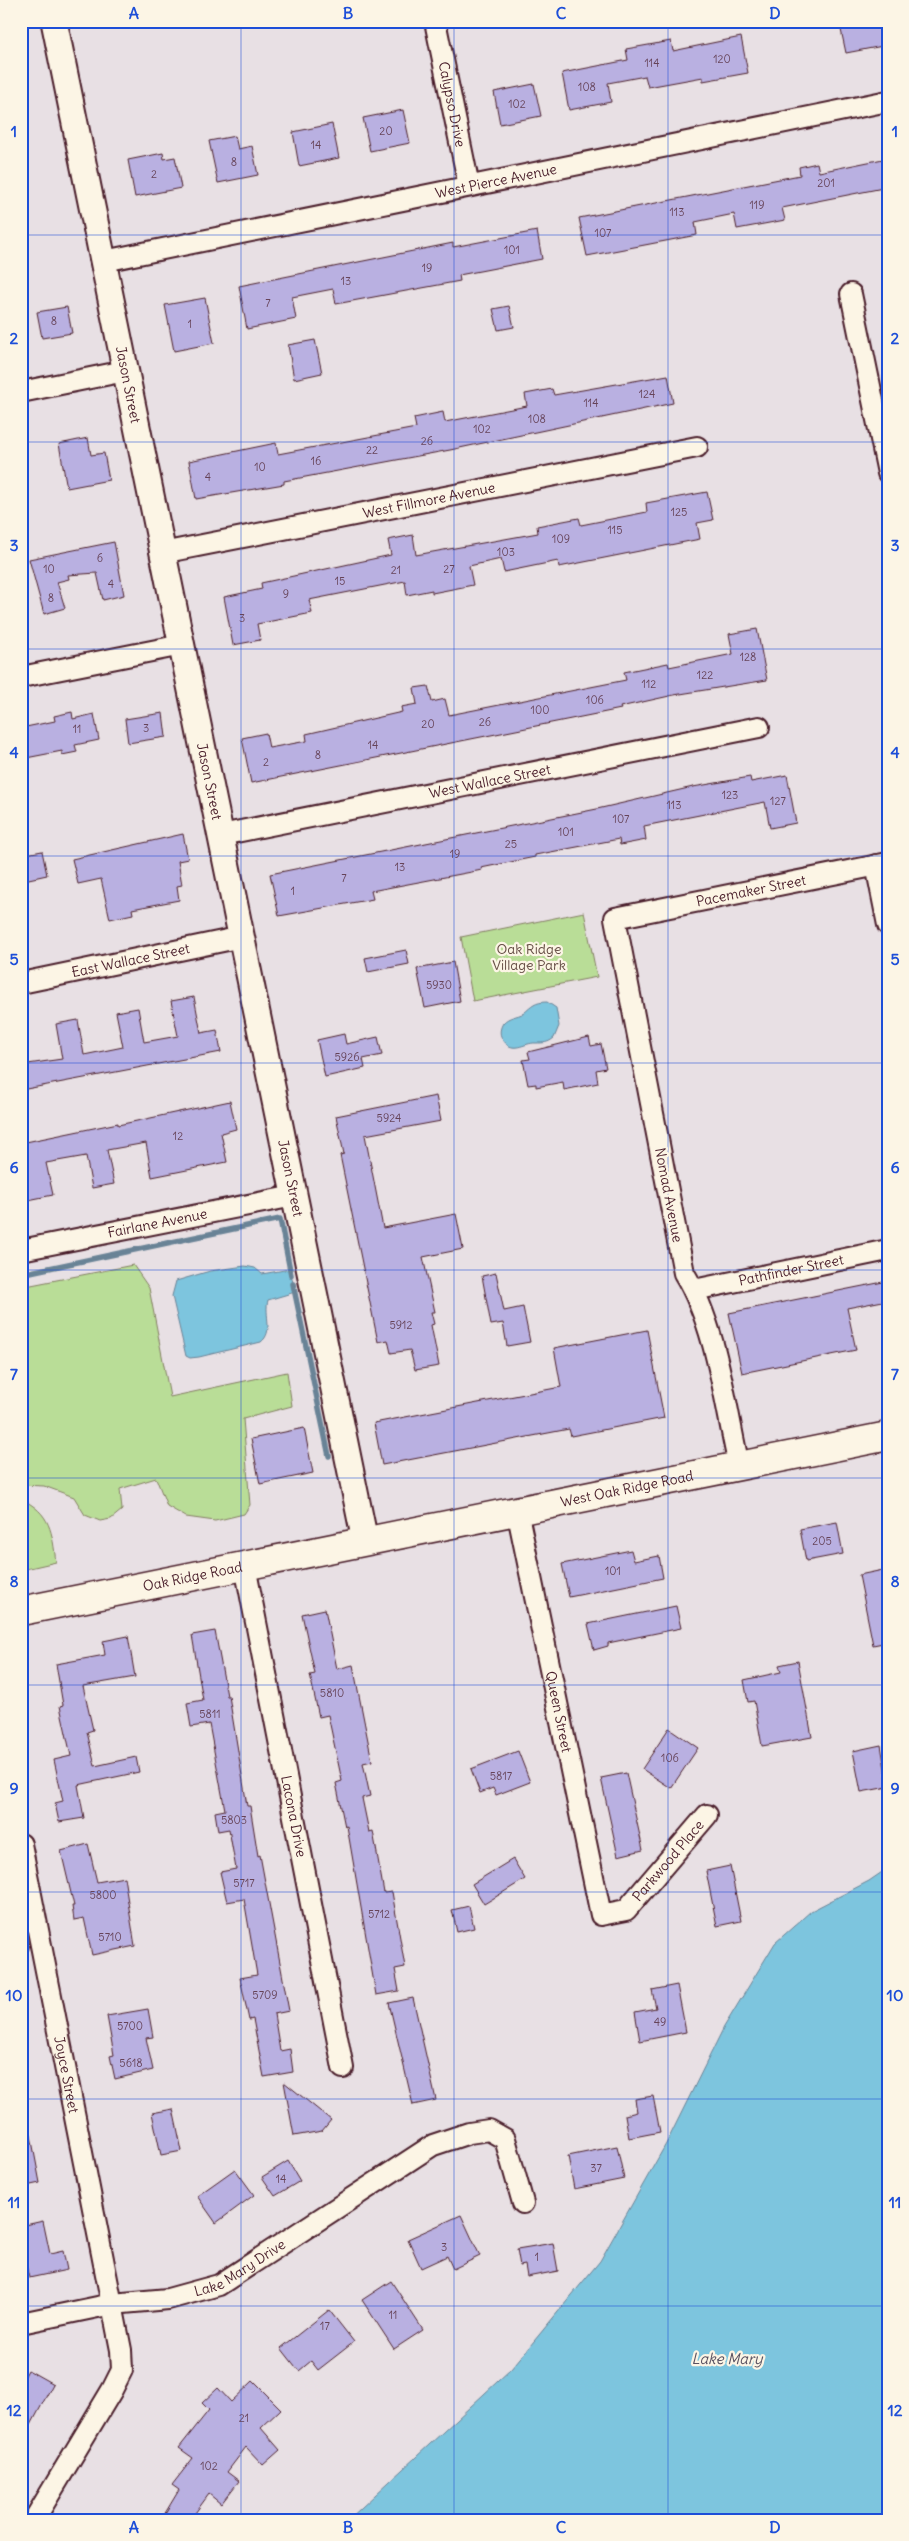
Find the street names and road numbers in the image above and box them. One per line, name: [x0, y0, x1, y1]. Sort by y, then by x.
street label: Calypso Drive: [435, 60, 470, 149]
street label: West Pierce Avenue: [434, 160, 558, 202]
street label: Jason Street: [112, 344, 145, 425]
street label: West Fillmore Avenue: [361, 478, 497, 522]
street label: Jason Street: [193, 741, 226, 822]
street label: West Wallace Street: [427, 760, 552, 802]
street label: Pacemaker Street: [694, 871, 808, 910]
street label: East Wallace Street: [70, 939, 192, 981]
street label: Jason Street: [274, 1138, 307, 1218]
street label: Nomad Avenue: [651, 1146, 687, 1244]
street label: Fairlane Avenue: [106, 1204, 209, 1242]
street label: Pathfinder Street: [737, 1250, 845, 1290]
street label: West Oak Ridge Road: [559, 1467, 695, 1511]
street label: Oak Ridge Road: [141, 1558, 244, 1595]
street label: Queen Street: [542, 1669, 576, 1754]
street label: Lacona Drive: [277, 1774, 311, 1859]
street label: Parkwood Place: [628, 1816, 708, 1905]
street label: Joyce Street: [50, 2035, 83, 2115]
street label: Lake Mary Drive: [192, 2235, 289, 2300]

